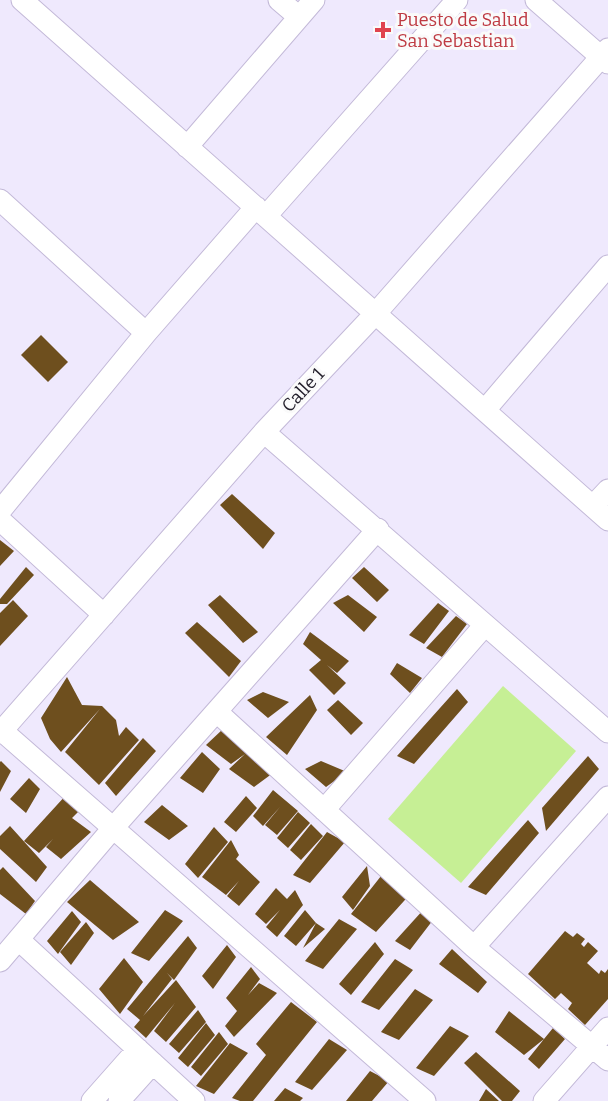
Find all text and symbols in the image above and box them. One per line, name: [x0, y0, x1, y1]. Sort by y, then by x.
place label: Puesto de Salud San Sebastian: [397, 9, 529, 52]
marker: Puesto de Salud San Sebastian: [374, 21, 392, 39]
street label: Calle 1: [277, 363, 329, 417]

